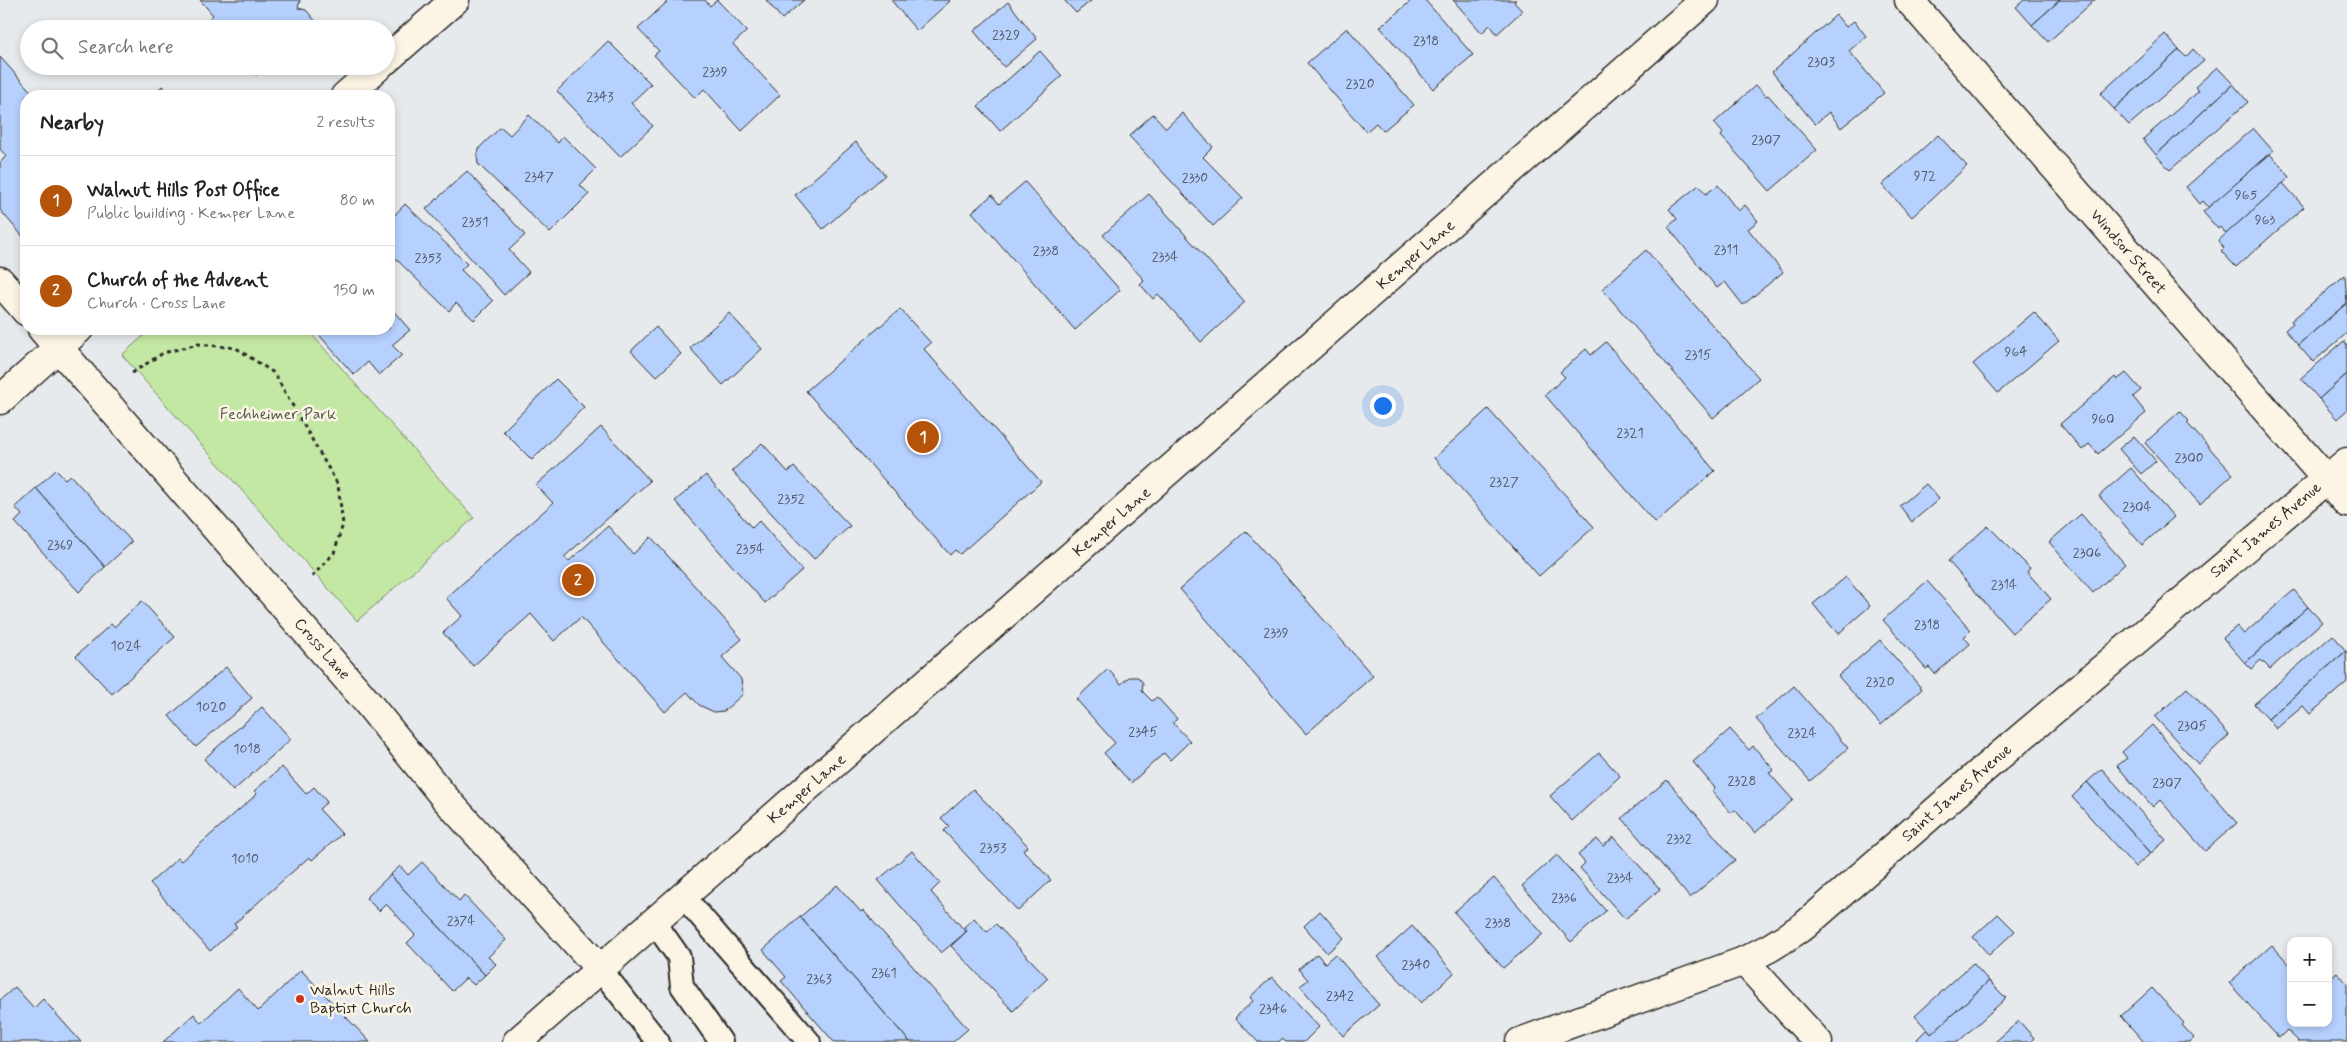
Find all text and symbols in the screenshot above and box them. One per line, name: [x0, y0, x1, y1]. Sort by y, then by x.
search box: [20, 20, 395, 75]
house number: 2329: [992, 26, 1020, 44]
house number: 2318: [1413, 32, 1439, 50]
icon: search: [38, 34, 66, 62]
text: Search here: [78, 35, 174, 60]
house number: 2303: [1807, 53, 1835, 71]
house number: 2339: [702, 63, 728, 81]
house number: 2320: [1346, 75, 1375, 93]
house number: 2343: [586, 88, 614, 106]
text: Nearby: [40, 109, 104, 137]
text: 2 results: [317, 112, 375, 133]
house number: 2307: [1751, 131, 1781, 149]
house number: 972: [1914, 167, 1936, 185]
house number: 2347: [524, 168, 554, 186]
house number: 2330: [1182, 169, 1208, 187]
text: Walnut Hills Post Office: [87, 178, 280, 203]
house number: 965: [2235, 186, 2257, 204]
text: 1: [52, 190, 60, 211]
text: 80 m: [340, 190, 375, 211]
text: Public building · Kemper Lane: [87, 203, 295, 224]
street label: Windsor Street: [2085, 205, 2171, 299]
house number: 963: [2255, 211, 2275, 229]
house number: 2351: [462, 213, 488, 231]
street label: Kemper Lane: [1372, 215, 1460, 295]
house number: 2311: [1714, 241, 1738, 259]
house number: 2338: [1033, 242, 1059, 260]
house number: 2334: [1152, 248, 1178, 266]
house number: 2353: [415, 249, 441, 267]
text: Church of the Advent: [87, 268, 269, 293]
text: 2: [52, 280, 60, 301]
text: 150 m: [333, 280, 375, 301]
text: Church · Cross Lane: [87, 293, 226, 314]
house number: 964: [2005, 343, 2027, 361]
house number: 2315: [1685, 346, 1711, 364]
your location: [1370, 393, 1396, 419]
park label: Fechheimer Park: [220, 404, 336, 425]
house number: 960: [2091, 410, 2115, 428]
pin: 1: [907, 418, 939, 456]
house number: 2321: [1616, 424, 1644, 442]
house number: 2300: [2174, 449, 2204, 467]
house number: 2327: [1489, 473, 1519, 491]
street label: Saint James Avenue: [2206, 477, 2327, 583]
street label: Kemper Lane: [1068, 482, 1156, 562]
house number: 2352: [777, 490, 805, 508]
house number: 2304: [2122, 498, 2152, 516]
house number: 2369: [47, 536, 73, 554]
house number: 2354: [736, 540, 764, 558]
house number: 2306: [2073, 544, 2101, 562]
pin: 2: [562, 561, 594, 599]
house number: 2314: [1991, 576, 2017, 594]
street label: Cross Lane: [289, 614, 355, 684]
house number: 2318: [1914, 616, 1940, 634]
house number: 2339: [1263, 624, 1289, 642]
house number: 1024: [111, 637, 141, 655]
house number: 2320: [1866, 673, 1895, 691]
house number: 1020: [196, 698, 226, 716]
house number: 2305: [2177, 717, 2207, 735]
house number: 2345: [1128, 723, 1158, 741]
house number: 2324: [1787, 724, 1817, 742]
street label: Saint James Avenue: [1897, 739, 2017, 847]
house number: 1018: [233, 740, 261, 758]
street label: Kemper Lane: [763, 749, 851, 829]
house number: 2328: [1727, 772, 1757, 790]
house number: 2307: [2152, 774, 2182, 792]
house number: 2332: [1666, 830, 1692, 848]
house number: 2353: [980, 839, 1006, 857]
house number: 1010: [231, 850, 259, 868]
house number: 2334: [1607, 869, 1633, 887]
house number: 2336: [1551, 889, 1577, 907]
house number: 2374: [447, 912, 475, 930]
house number: 2338: [1485, 914, 1511, 932]
map controls: [2287, 937, 2332, 1027]
button: +: [2287, 937, 2332, 982]
house number: 2340: [1402, 956, 1431, 974]
house number: 2361: [871, 964, 897, 982]
house number: 2363: [806, 970, 832, 988]
place label: Walnut Hills Baptist Church: [310, 980, 412, 1019]
button: −: [2287, 982, 2332, 1027]
house number: 2342: [1326, 987, 1354, 1005]
marker: Walnut Hills Baptist Church: [294, 993, 306, 1005]
house number: 2346: [1259, 1000, 1287, 1018]

